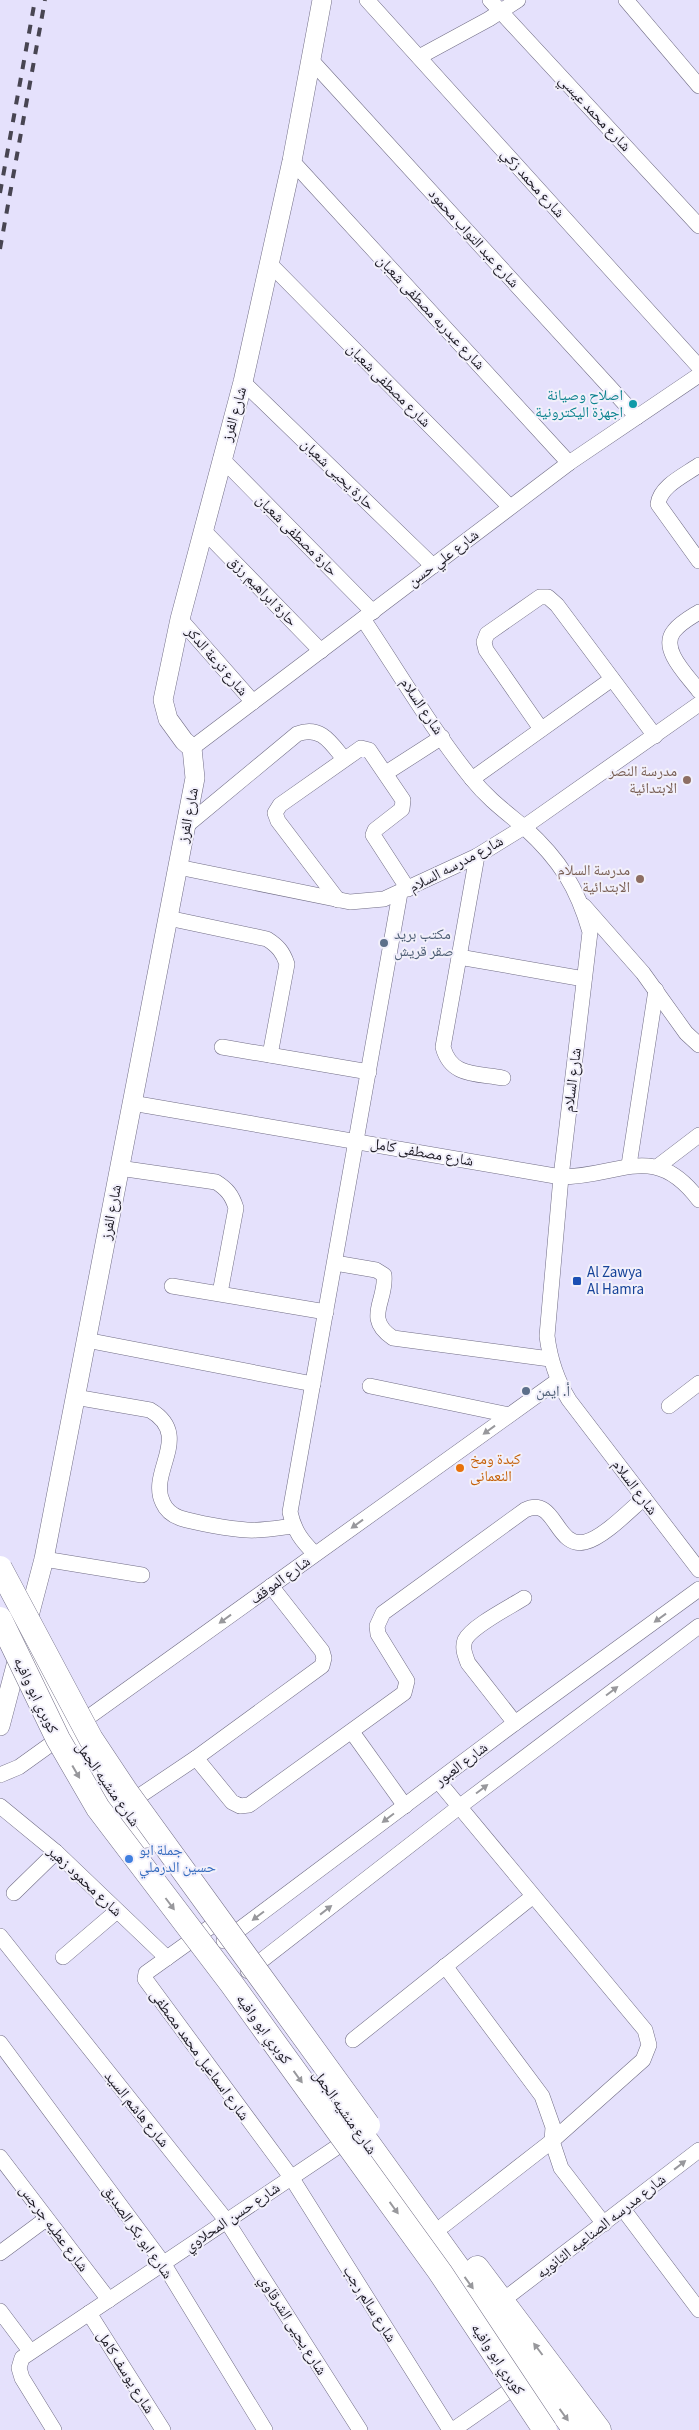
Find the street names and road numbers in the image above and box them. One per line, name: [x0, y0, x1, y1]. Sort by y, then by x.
street label: شارع محمد عيسي: [553, 70, 636, 157]
street label: شارع محمد زكي: [495, 144, 570, 223]
street label: شارع عبد التواب محمود: [423, 184, 524, 293]
street label: شارع عبدربه مصطفى شعبان: [372, 250, 490, 375]
street label: شارع مصطفى شعبان: [342, 338, 436, 432]
street label: شارع الفرز: [216, 384, 252, 445]
street label: حارة يحيى شعبان: [296, 434, 379, 515]
street label: حارة مصطفى شعبان: [251, 490, 343, 581]
street label: شارع علي حسن: [403, 525, 484, 593]
street label: حارة ابراهيم رزق: [224, 551, 302, 632]
street label: شارع ترعة الدكر: [180, 621, 253, 701]
street label: شارع السلام: [395, 674, 448, 739]
street label: شارع الفرز: [173, 786, 204, 846]
street label: شارع مدرسه السلام: [405, 831, 507, 898]
street label: شارع السلام: [558, 1047, 587, 1113]
street label: شارع مصطفى كامل: [369, 1133, 475, 1172]
street label: شارع الفرز: [96, 1183, 127, 1243]
street label: شارع السلام: [607, 1455, 663, 1520]
street label: شارع الموقف: [246, 1551, 315, 1609]
street label: كوبري ابو وافيه: [7, 1654, 63, 1737]
street label: شارع منشيه الجمل: [70, 1737, 145, 1831]
street label: شارع العبور: [430, 1737, 492, 1792]
street label: شارع محمود زهير: [42, 1840, 127, 1922]
street label: شارع اسماعيل محمد مصطفى: [145, 1986, 254, 2125]
street label: كوبري ابو وافيه: [230, 1990, 296, 2069]
street label: شارع منشيه الجمل: [307, 2065, 382, 2159]
street label: شارع هاشم السيد: [99, 2067, 174, 2152]
street label: شارع مدرسه الصناعيه الثانويه: [532, 2169, 671, 2284]
street label: شارع حسن المحلاوي: [180, 2178, 285, 2258]
street label: شارع عطيه جرجس: [14, 2180, 93, 2276]
street label: شارع ابو بكر الصديق: [98, 2181, 178, 2283]
street label: شارع سالم رجب: [338, 2262, 402, 2347]
street label: شارع يحيى الشرقاوي: [253, 2271, 332, 2380]
street label: كوبري ابو وافيه: [465, 2319, 529, 2400]
street label: شارع يوسف كامل: [92, 2327, 160, 2418]

